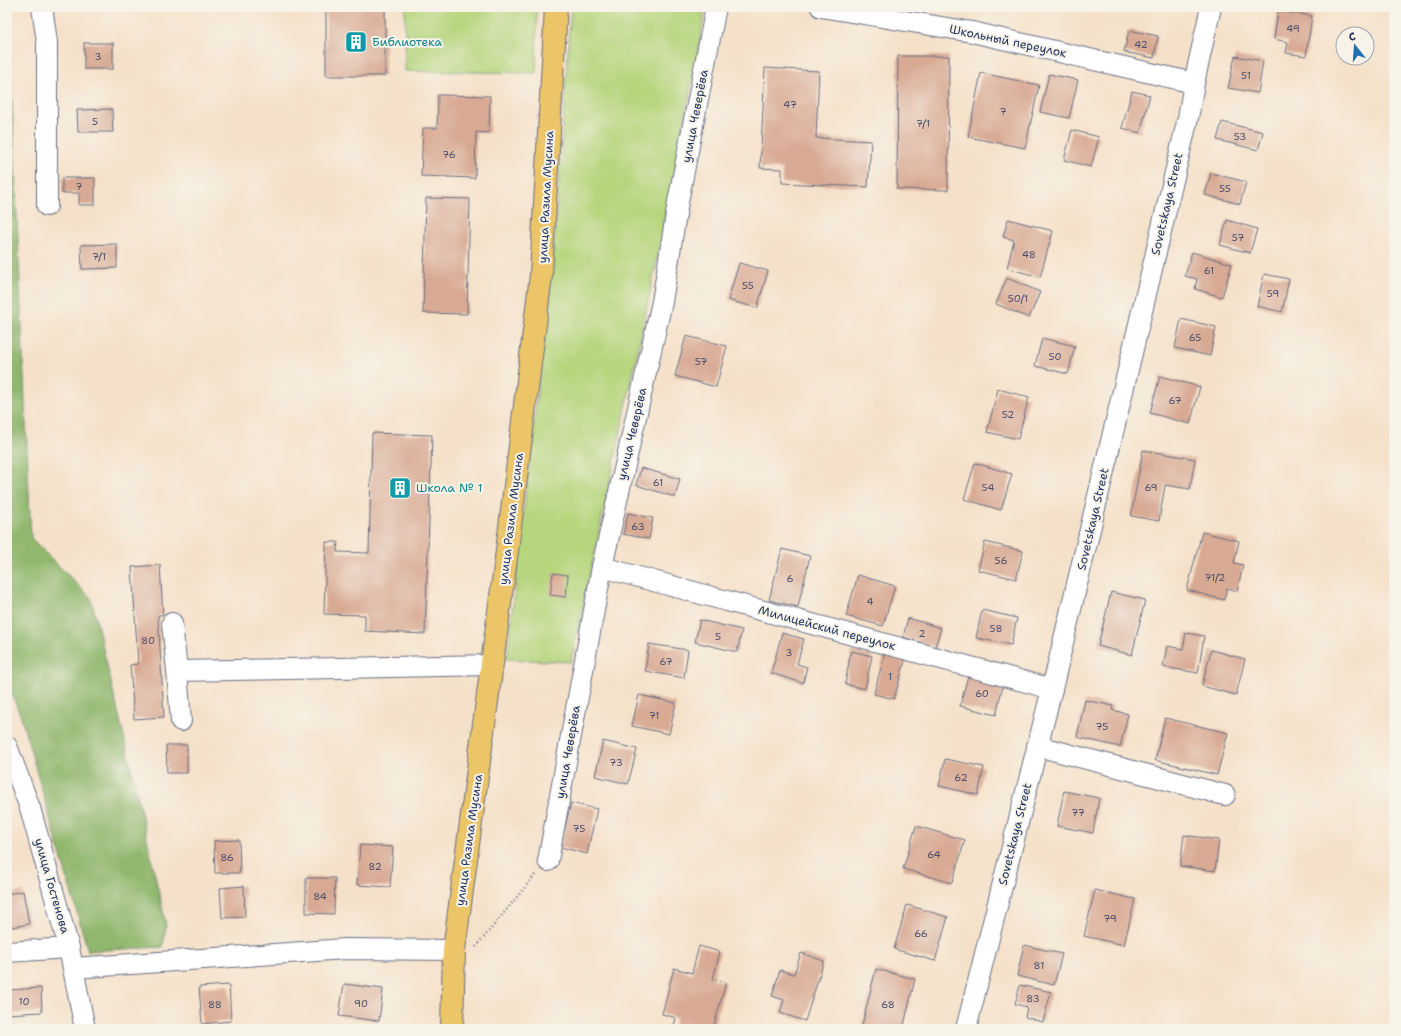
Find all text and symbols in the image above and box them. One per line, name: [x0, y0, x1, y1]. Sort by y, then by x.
street label: Школьный переулок: [948, 21, 1069, 61]
house number: 49: [1286, 22, 1300, 35]
north arrow: [1335, 26, 1375, 66]
building icon: Библиотека: [343, 29, 369, 55]
text: С: [1347, 29, 1358, 45]
place label: Библиотека: [372, 34, 443, 50]
house number: 42: [1134, 38, 1148, 51]
house number: 3: [95, 50, 102, 63]
street label: улица Чеверёва: [678, 68, 712, 164]
house number: 51: [1241, 69, 1251, 82]
house number: 47: [783, 98, 797, 111]
house number: 7: [1000, 105, 1007, 118]
house number: 5: [92, 115, 98, 128]
house number: 7/1: [916, 117, 930, 130]
street label: улица Разила Мусина: [535, 130, 557, 264]
house number: 53: [1234, 130, 1246, 143]
house number: 76: [442, 148, 456, 161]
street label: Sovetskaya Street: [1147, 151, 1187, 257]
house number: 7: [76, 180, 83, 193]
house number: 55: [1219, 182, 1231, 195]
house number: 57: [1232, 231, 1244, 244]
house number: 48: [1022, 248, 1036, 261]
house number: 7/1: [92, 250, 106, 263]
house number: 61: [1204, 264, 1214, 277]
house number: 55: [742, 279, 754, 292]
house number: 59: [1267, 287, 1279, 300]
house number: 50/1: [1008, 292, 1028, 305]
house number: 65: [1189, 331, 1201, 344]
house number: 50: [1048, 350, 1062, 363]
house number: 57: [695, 355, 707, 368]
street label: улица Чеверёва: [614, 386, 651, 482]
house number: 67: [1169, 394, 1181, 407]
house number: 52: [1002, 408, 1014, 421]
street label: улица Разила Мусина: [495, 452, 527, 586]
street label: Sovetskaya Street: [1073, 466, 1113, 572]
building icon: Школа № 1: [387, 475, 413, 501]
house number: 61: [653, 476, 663, 489]
place label: Школа № 1: [416, 480, 483, 496]
house number: 54: [982, 481, 994, 494]
house number: 69: [1144, 481, 1158, 494]
house number: 63: [631, 520, 645, 533]
house number: 56: [995, 554, 1007, 567]
house number: 71/2: [1205, 571, 1225, 584]
house number: 6: [787, 572, 794, 585]
house number: 4: [867, 595, 874, 608]
street label: Милицейский переулок: [757, 602, 898, 654]
house number: 58: [990, 622, 1002, 635]
house number: 2: [919, 627, 926, 640]
house number: 5: [715, 630, 721, 643]
house number: 80: [141, 634, 155, 647]
house number: 3: [786, 646, 793, 659]
house number: 67: [660, 655, 672, 668]
house number: 1: [888, 670, 892, 683]
house number: 60: [975, 687, 989, 700]
street label: улица Чеверёва: [552, 704, 584, 800]
house number: 71: [649, 709, 659, 722]
house number: 75: [1096, 720, 1108, 733]
house number: 73: [609, 756, 623, 769]
house number: 62: [954, 771, 968, 784]
street label: улица Разила Мусина: [452, 773, 486, 907]
street label: Sovetskaya Street: [995, 781, 1035, 887]
house number: 77: [1071, 806, 1085, 819]
house number: 75: [573, 822, 585, 835]
street label: улица Гостенова: [31, 836, 73, 936]
house number: 64: [927, 848, 941, 861]
house number: 86: [220, 851, 234, 864]
house number: 82: [368, 860, 382, 873]
house number: 84: [313, 890, 327, 903]
house number: 79: [1103, 912, 1117, 925]
house number: 66: [914, 927, 928, 940]
house number: 81: [1034, 959, 1044, 972]
house number: 83: [1026, 992, 1040, 1005]
house number: 10: [19, 995, 29, 1008]
house number: 90: [354, 997, 368, 1010]
house number: 88: [208, 998, 222, 1011]
house number: 68: [881, 998, 895, 1011]

